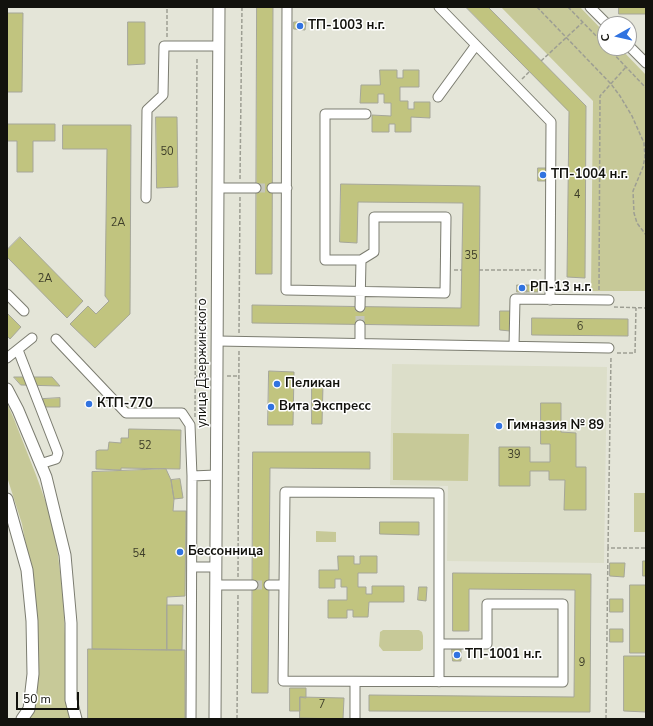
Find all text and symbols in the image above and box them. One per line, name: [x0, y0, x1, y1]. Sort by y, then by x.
north arrow: [597, 16, 637, 56]
place label: ТП-1003 н.г.: [308, 18, 385, 34]
marker: ТП-1003 н.г.: [295, 21, 305, 31]
text: С: [598, 33, 614, 42]
house number: 50: [160, 145, 174, 159]
place label: ТП-1004 н.г.: [551, 167, 628, 183]
marker: ТП-1004 н.г.: [538, 170, 548, 180]
house number: 4: [574, 188, 580, 202]
house number: 2А: [111, 216, 125, 230]
house number: 35: [464, 249, 478, 263]
house number: 2А: [38, 272, 52, 286]
place label: РП-13 н.г.: [530, 280, 592, 296]
marker: РП-13 н.г.: [517, 283, 527, 293]
street label: улица Дзержинского: [195, 298, 211, 428]
house number: 6: [577, 320, 583, 334]
place label: Пеликан: [285, 376, 340, 392]
marker: Пеликан: [272, 379, 282, 389]
place label: КТП-770: [97, 396, 153, 412]
marker: КТП-770: [84, 399, 94, 409]
place label: Вита Экспресс: [279, 399, 371, 415]
marker: Вита Экспресс: [266, 402, 276, 412]
place label: Гимназия № 89: [507, 418, 604, 434]
marker: Гимназия № 89: [494, 421, 504, 431]
house number: 52: [138, 439, 152, 453]
house number: 39: [507, 448, 521, 462]
place label: Бессонница: [188, 544, 263, 560]
house number: 54: [132, 547, 146, 561]
marker: Бессонница: [175, 547, 185, 557]
place label: ТП-1001 н.г.: [465, 647, 542, 663]
marker: ТП-1001 н.г.: [452, 650, 462, 660]
house number: 9: [579, 656, 585, 670]
scale bar: [18, 684, 81, 710]
text: 50 m: [23, 691, 51, 707]
house number: 7: [319, 698, 325, 712]

